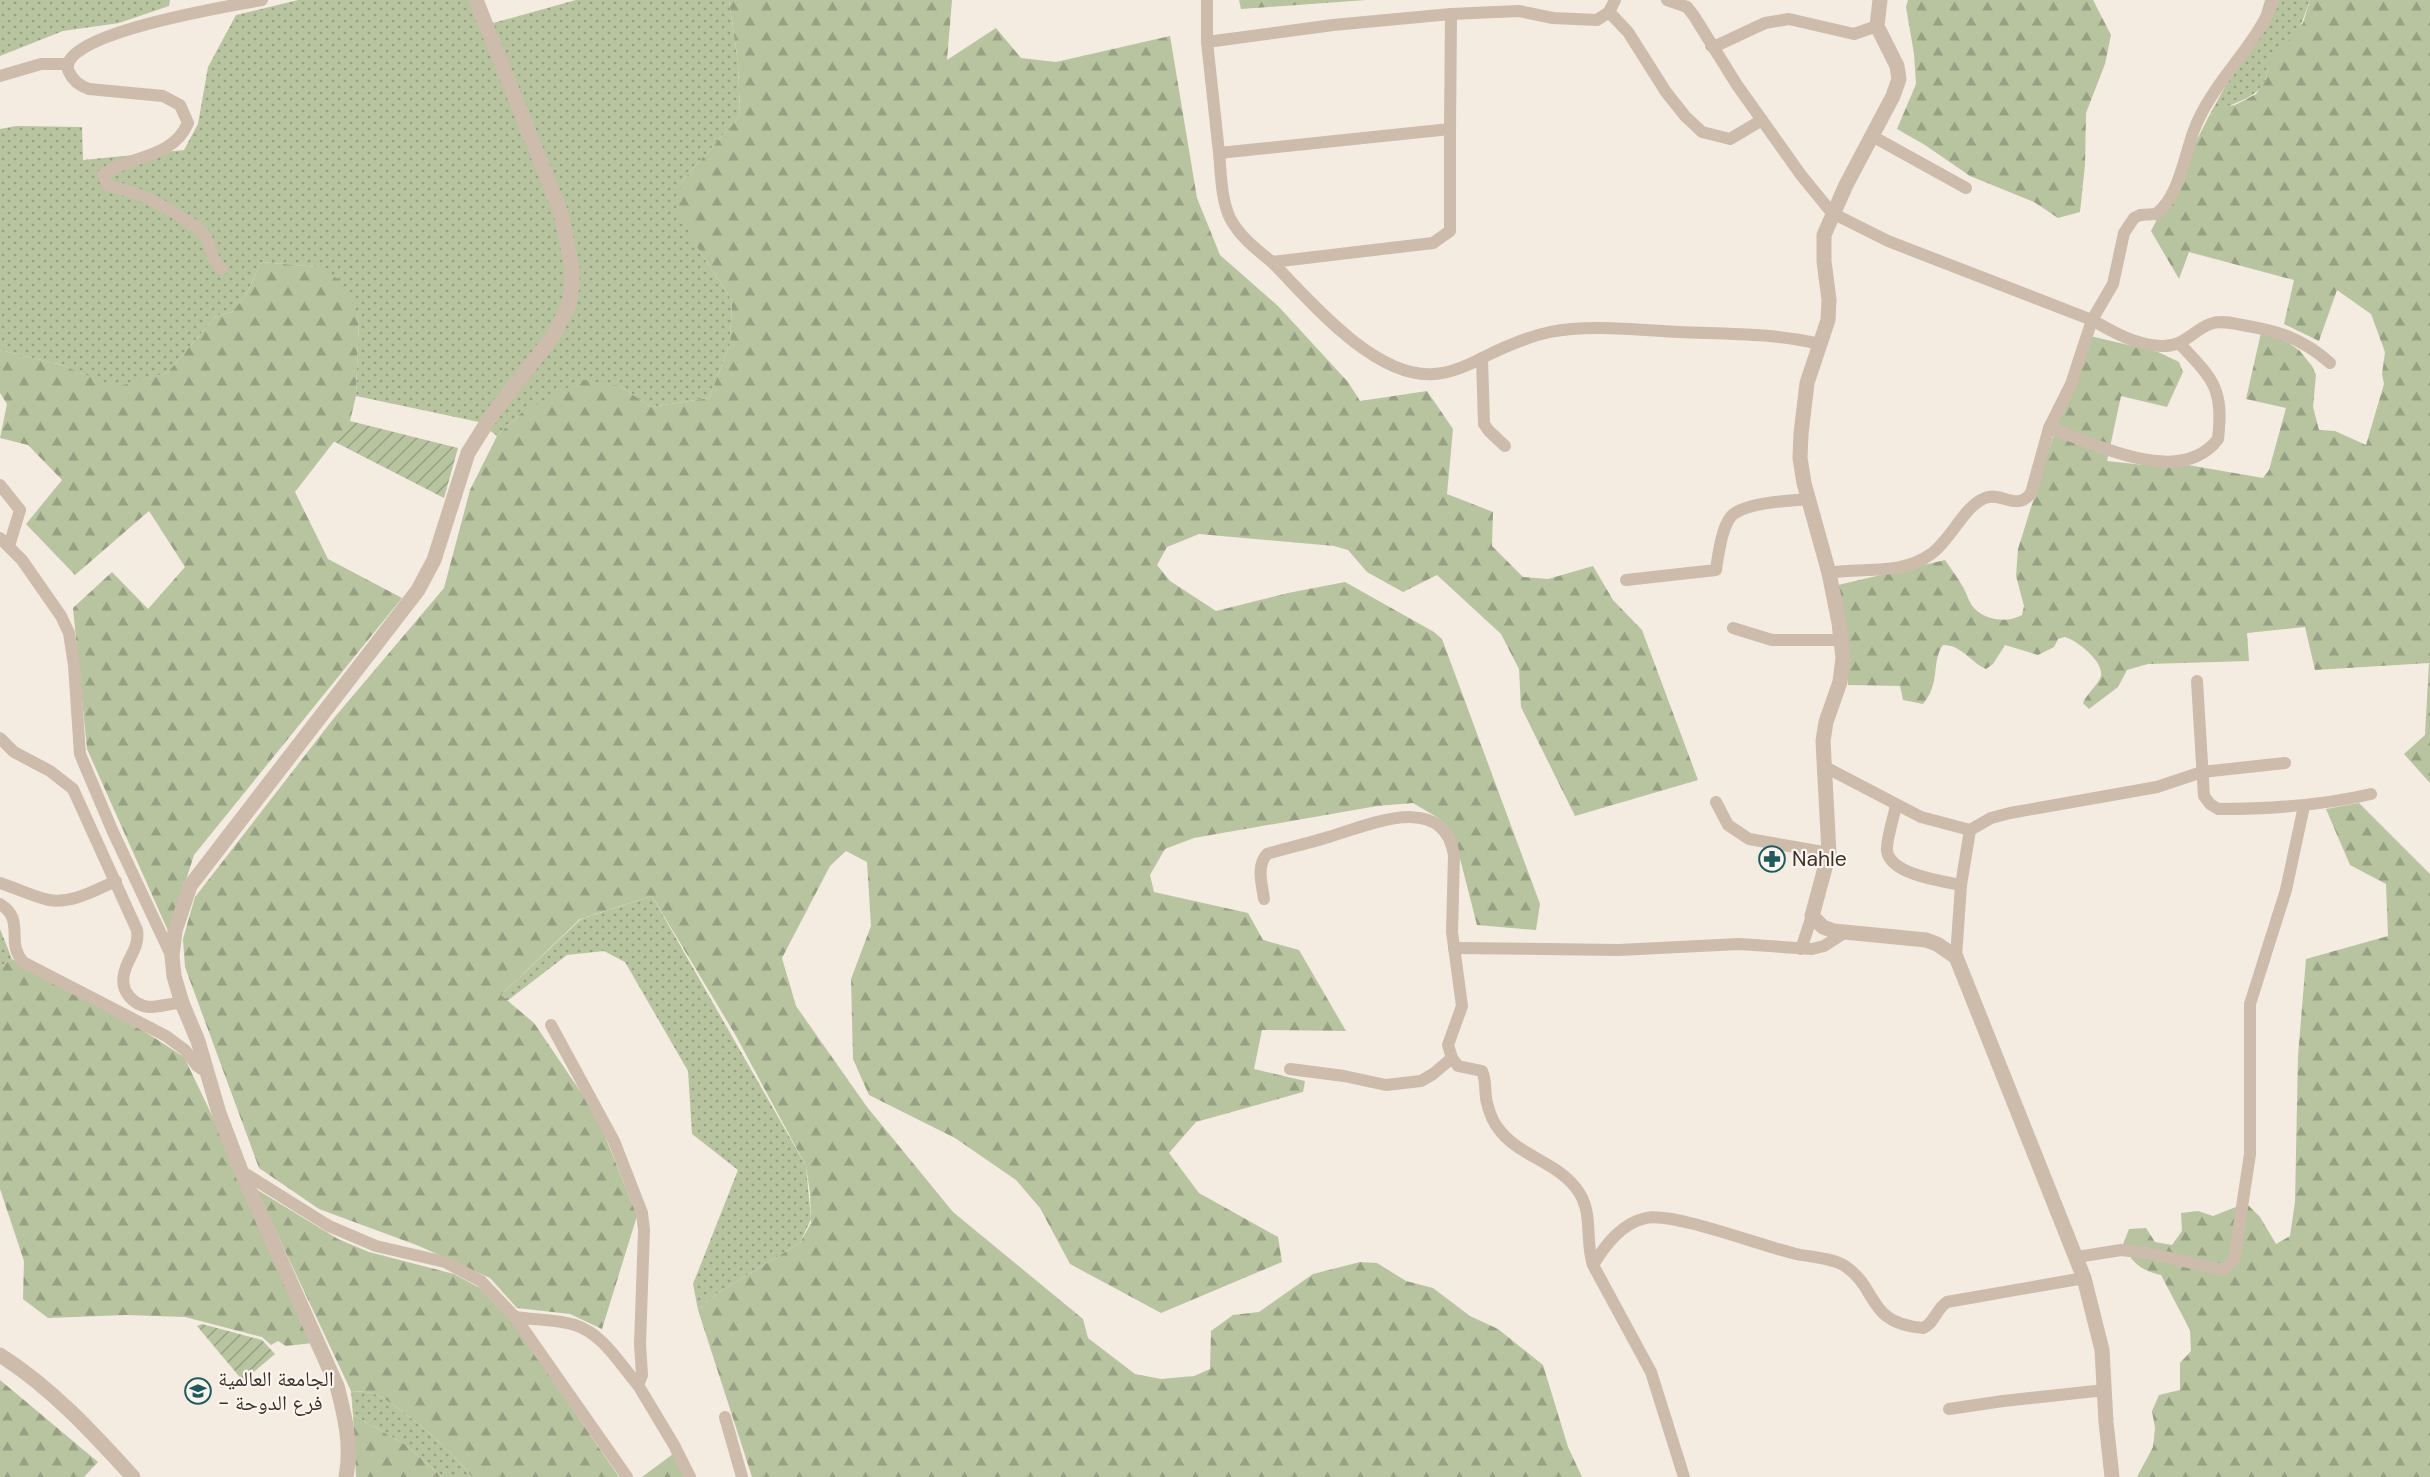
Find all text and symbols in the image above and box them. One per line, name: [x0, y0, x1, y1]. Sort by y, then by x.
pharmacy icon: Nahle: [1757, 844, 1787, 874]
place label: Nahle: [1792, 845, 1847, 873]
place label: الجامعة العالمية - فرع الدوحة: [218, 1365, 334, 1417]
school or university icon: الجامعة العالمية - فرع الدوحة: [183, 1376, 213, 1406]

